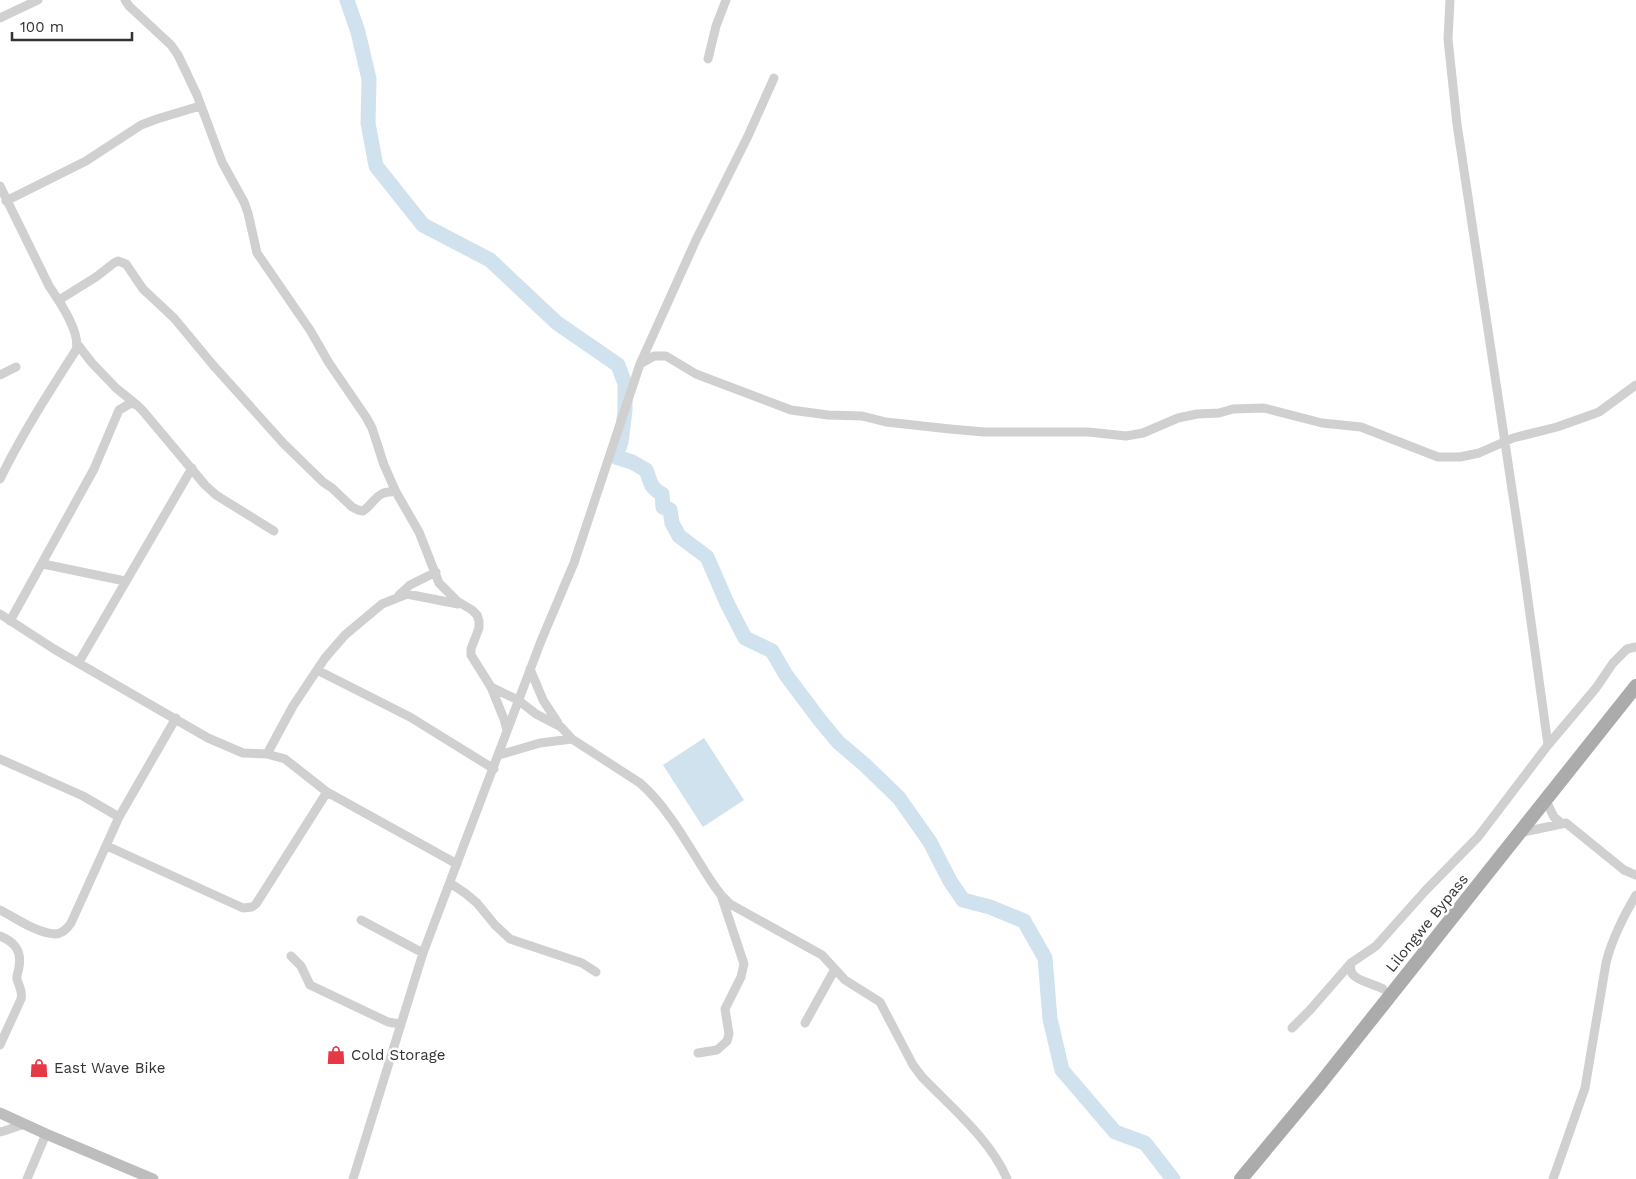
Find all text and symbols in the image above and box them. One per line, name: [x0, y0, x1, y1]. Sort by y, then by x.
scale bar: [12, 10, 132, 42]
text: 100 m: [20, 18, 64, 36]
street label: Lilongwe Bypass: [1382, 870, 1472, 976]
shop icon: Cold Storage: [325, 1044, 347, 1066]
place label: Cold Storage: [351, 1046, 445, 1064]
shop icon: East Wave Bike: [28, 1057, 50, 1079]
place label: East Wave Bike: [54, 1059, 165, 1077]

